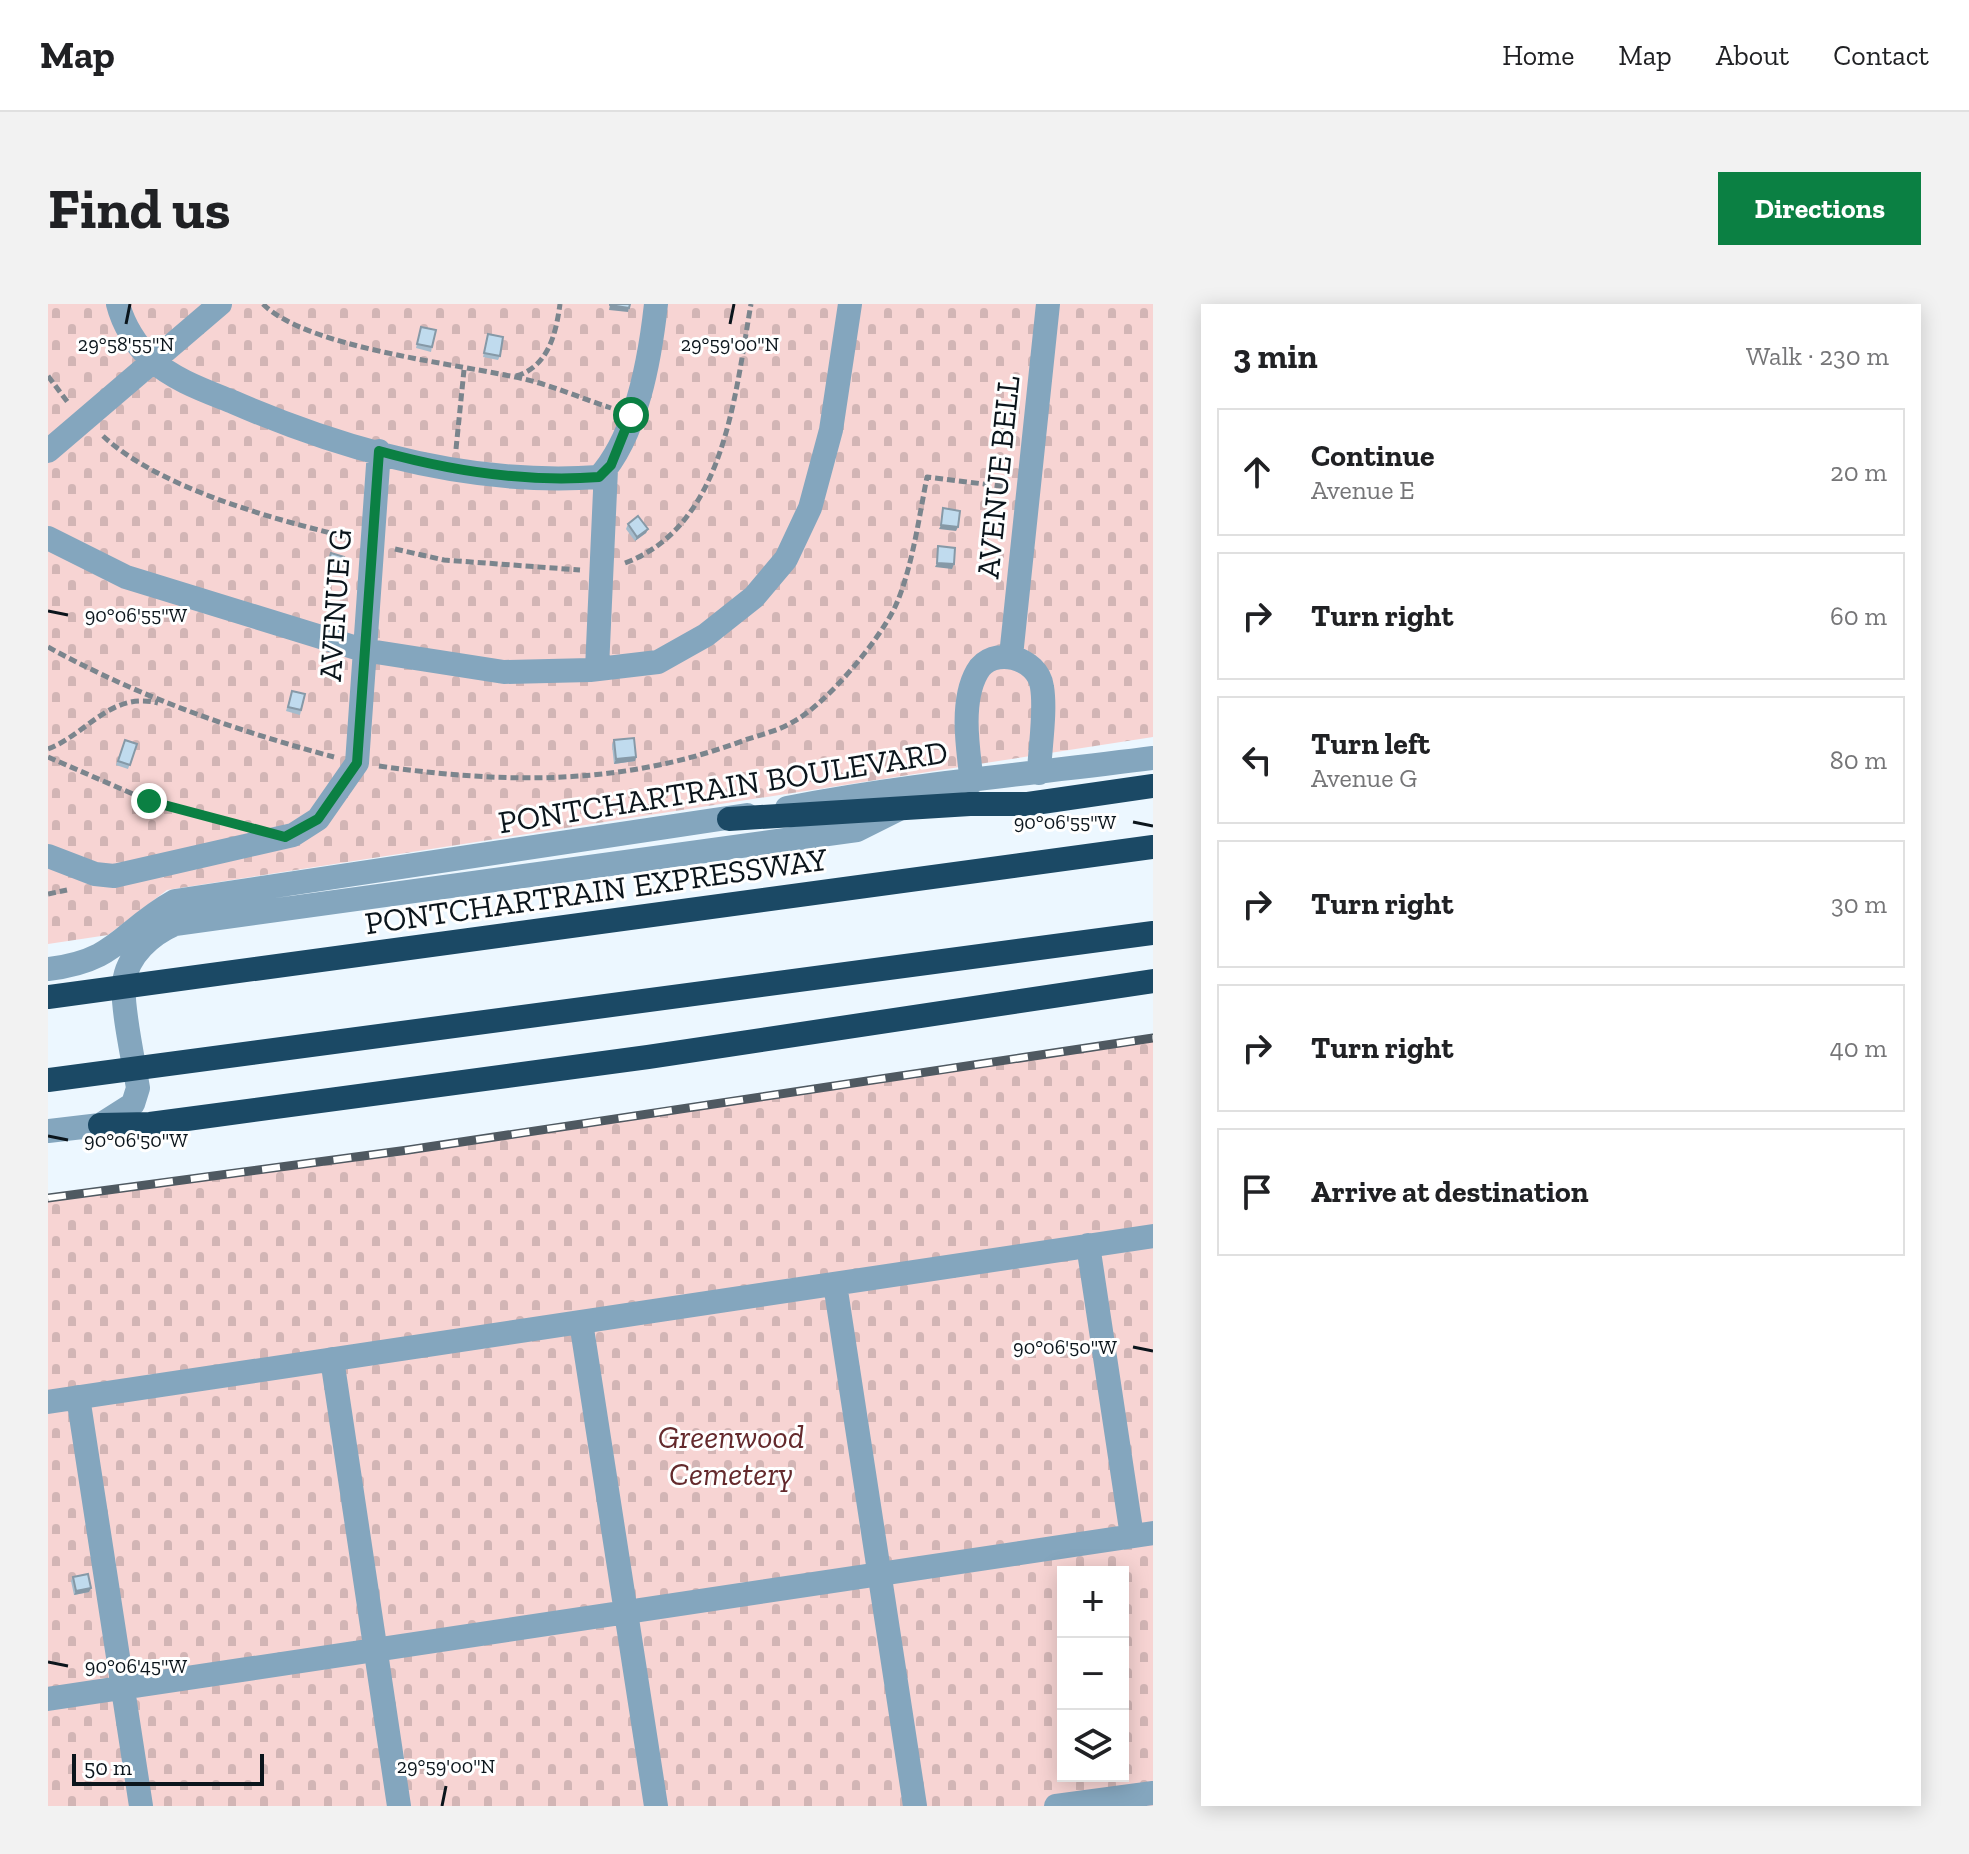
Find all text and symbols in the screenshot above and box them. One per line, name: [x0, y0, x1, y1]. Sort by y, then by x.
text: Map: [40, 32, 115, 78]
text: Home: [1502, 39, 1574, 72]
text: Map: [1618, 39, 1672, 72]
text: About: [1716, 39, 1789, 72]
text: Contact: [1833, 39, 1929, 72]
button: Directions: [1718, 172, 1921, 245]
text: Find us: [48, 175, 231, 242]
text: 29°58'55"N: [78, 332, 174, 356]
text: 29°59'00"N: [681, 332, 780, 356]
text: 3 min: [1233, 336, 1318, 377]
text: Walk · 230 m: [1746, 340, 1889, 372]
street label: AVENUE BELL: [968, 374, 1028, 580]
route start: [613, 397, 649, 433]
text: Continue: [1311, 438, 1435, 474]
icon: ahead: [1235, 450, 1279, 494]
text: 20 m: [1830, 456, 1887, 488]
text: Avenue E: [1311, 474, 1415, 506]
street label: AVENUE G: [311, 527, 359, 683]
icon: right: [1235, 594, 1279, 638]
text: Turn right: [1311, 598, 1453, 634]
text: 60 m: [1830, 600, 1887, 632]
text: 90°06'55"W: [85, 603, 188, 627]
text: Turn left: [1311, 726, 1430, 762]
street label: PONTCHARTRAIN BOULEVARD: [496, 733, 950, 841]
icon: left: [1235, 738, 1279, 782]
text: 80 m: [1830, 744, 1887, 776]
text: Avenue G: [1311, 762, 1417, 794]
route end: [131, 783, 167, 819]
text: 90°06'55"W: [1014, 810, 1117, 834]
street label: PONTCHARTRAIN EXPRESSWAY: [362, 840, 830, 942]
icon: right: [1235, 882, 1279, 926]
text: Turn right: [1311, 886, 1453, 922]
text: 30 m: [1831, 888, 1887, 920]
icon: right: [1235, 1026, 1279, 1070]
text: Turn right: [1311, 1030, 1453, 1066]
text: 40 m: [1830, 1032, 1887, 1064]
text: 90°06'50"W: [84, 1128, 188, 1152]
icon: arrive: [1235, 1170, 1279, 1214]
text: Arrive at destination: [1311, 1174, 1588, 1210]
text: 90°06'50"W: [1013, 1335, 1117, 1359]
park label: Greenwood Cemetery: [658, 1418, 804, 1493]
map controls: [1057, 1566, 1129, 1782]
button: +: [1057, 1566, 1129, 1638]
button: −: [1057, 1638, 1129, 1710]
text: 90°06'45"W: [85, 1654, 188, 1678]
button: layers: [1057, 1710, 1129, 1782]
scale bar: [72, 1750, 264, 1786]
text: 50 m: [84, 1754, 132, 1781]
text: 29°59'00"N: [397, 1754, 496, 1778]

